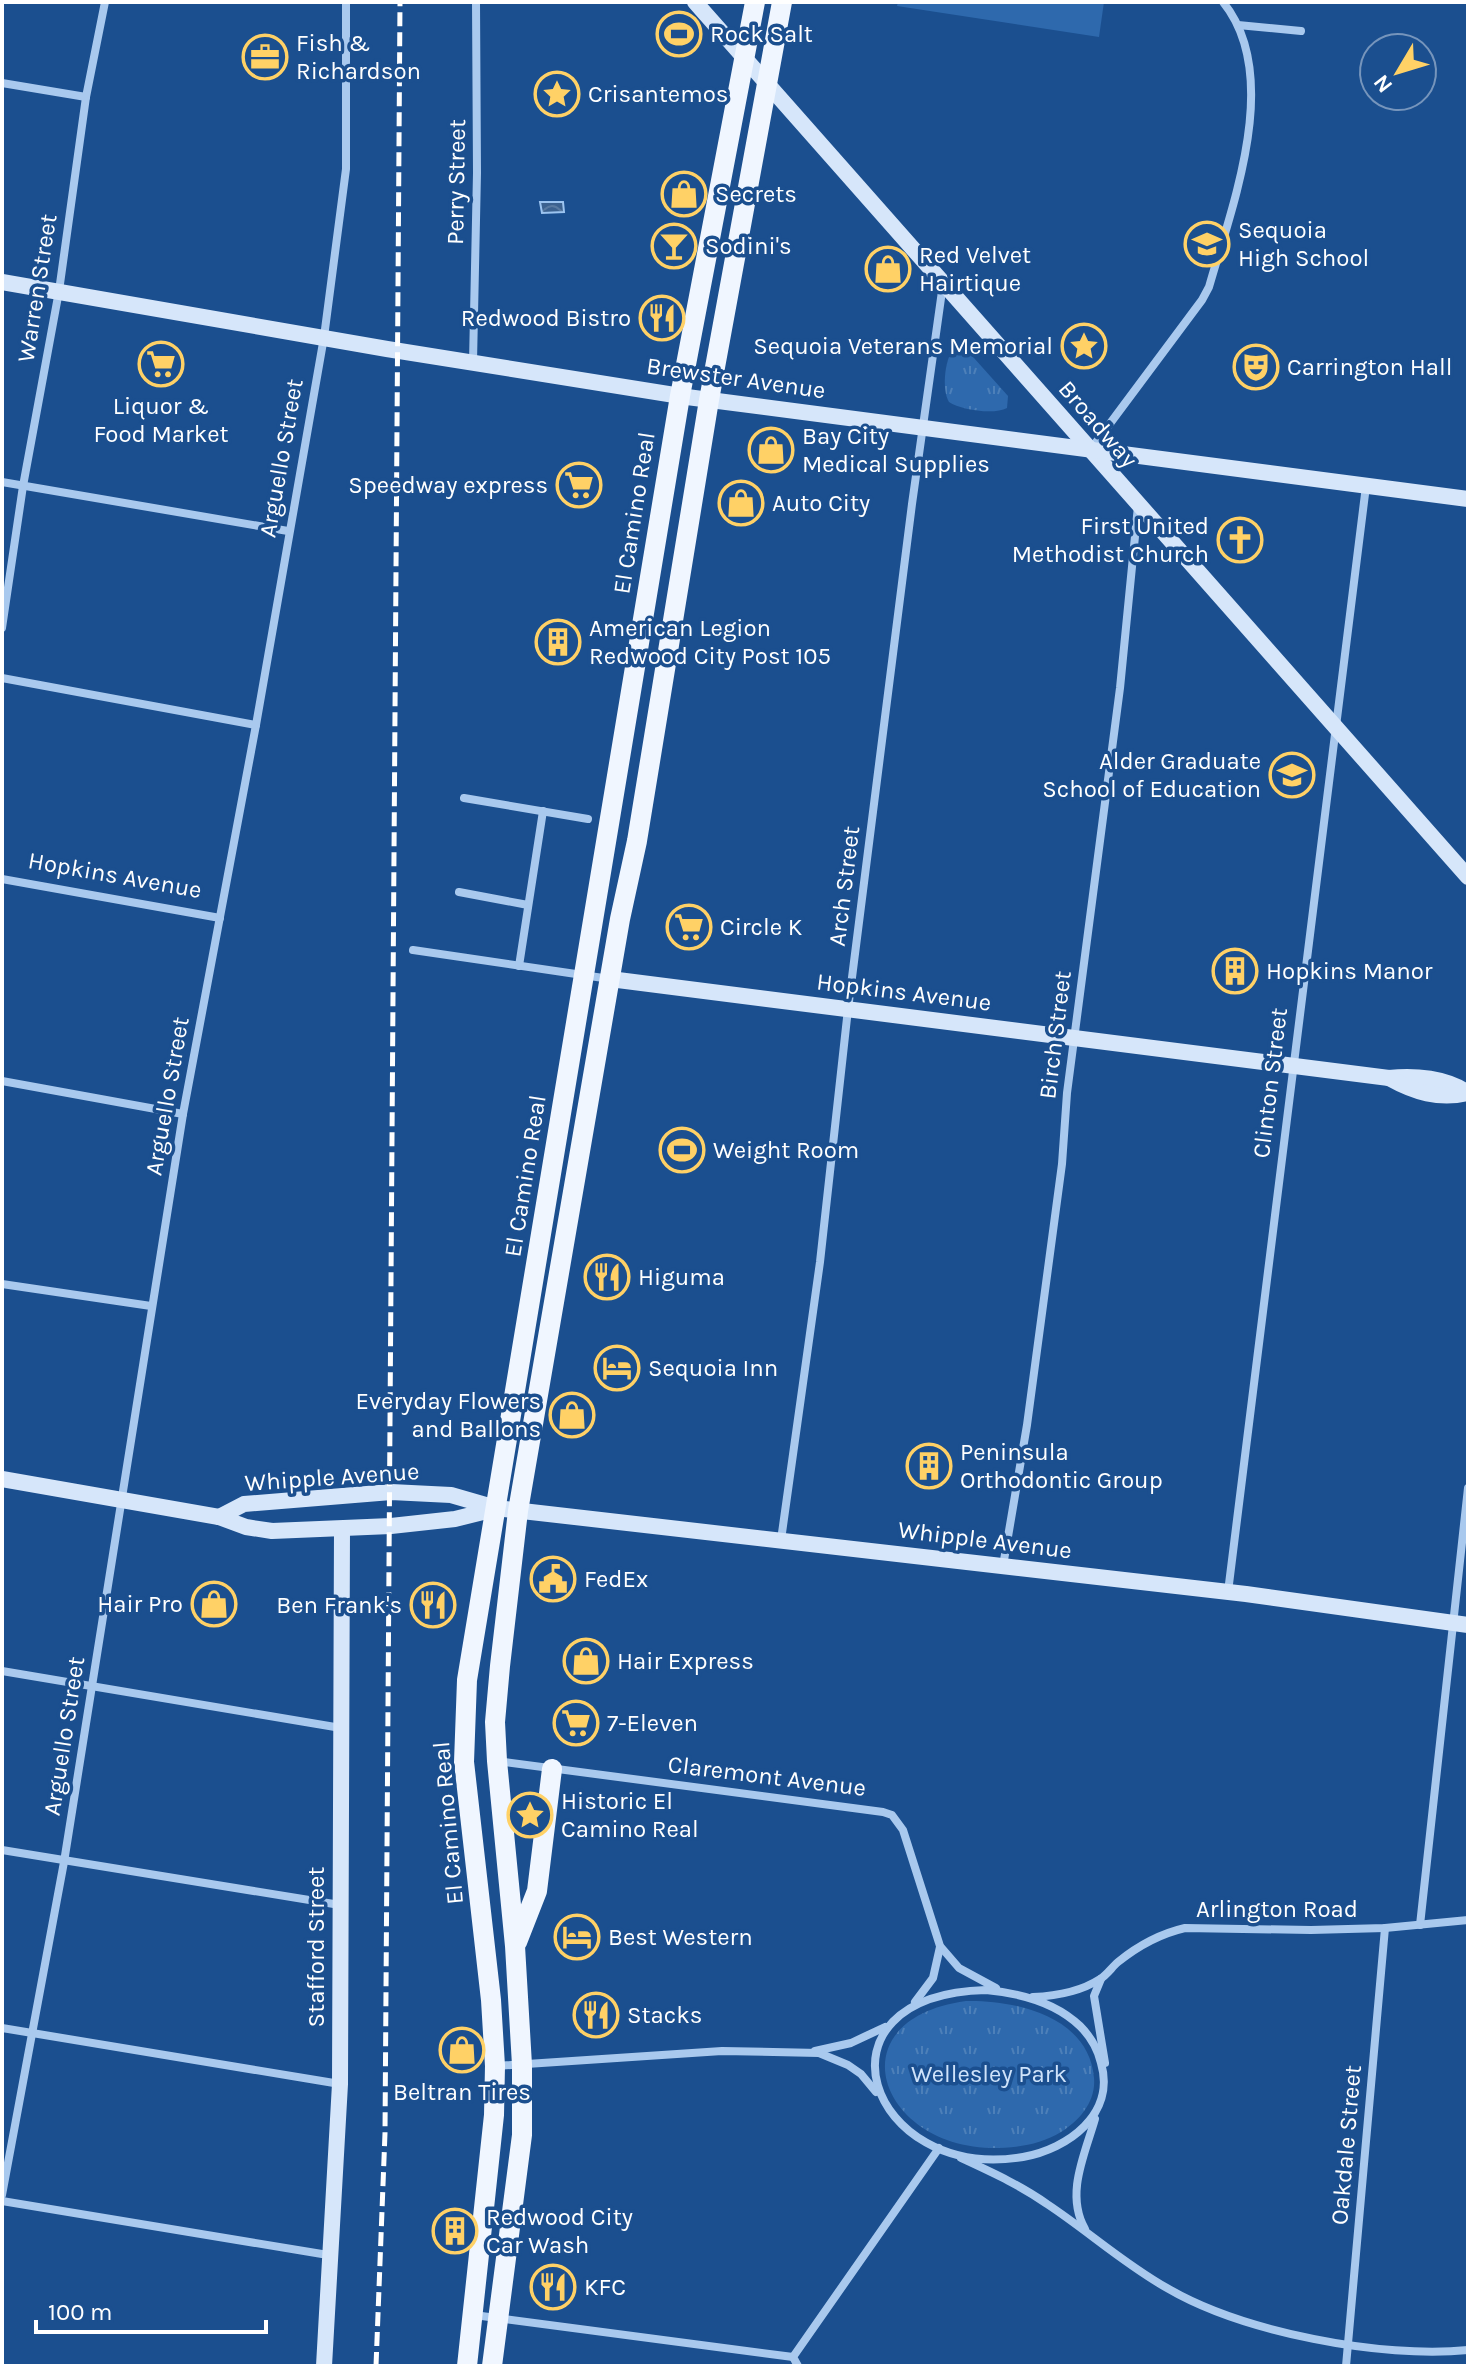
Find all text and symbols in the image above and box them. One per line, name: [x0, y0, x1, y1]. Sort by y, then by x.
sports icon: Rock Salt: [655, 10, 703, 58]
place label: Rock Salt: [710, 20, 813, 48]
place label: Fish & Richardson: [296, 29, 421, 85]
north arrow: [1358, 32, 1438, 112]
office icon: Fish & Richardson: [241, 33, 289, 81]
text: N: [1368, 69, 1398, 98]
place icon: Crisantemos: [533, 70, 581, 118]
place label: Crisantemos: [588, 80, 728, 108]
street label: Perry Street: [441, 119, 471, 245]
shop icon: Secrets: [660, 170, 708, 218]
place label: Secrets: [715, 180, 797, 208]
street label: Warren Street: [11, 212, 63, 364]
place label: Sequoia High School: [1238, 216, 1369, 272]
school or university icon: Sequoia High School: [1183, 220, 1231, 268]
bar icon: Sodini's: [650, 222, 698, 270]
place label: Sodini's: [705, 232, 792, 260]
place label: Red Velvet Hairtique: [919, 241, 1031, 297]
shop icon: Red Velvet Hairtique: [864, 245, 912, 293]
restaurant icon: Redwood Bistro: [638, 294, 686, 342]
place label: Redwood Bistro: [461, 304, 631, 332]
place icon: Sequoia Veterans Memorial: [1060, 322, 1108, 370]
place label: Sequoia Veterans Memorial: [753, 332, 1053, 360]
supermarket icon: Liquor & Food Market: [137, 340, 185, 388]
theatre icon: Carrington Hall: [1232, 343, 1280, 391]
street label: Brewster Avenue: [645, 352, 827, 404]
place label: Carrington Hall: [1287, 353, 1452, 381]
street label: Broadway: [1053, 375, 1143, 473]
street label: Arguello Street: [253, 376, 309, 540]
place label: Liquor & Food Market: [93, 392, 229, 448]
place label: Bay City Medical Supplies: [802, 422, 990, 478]
shop icon: Bay City Medical Supplies: [747, 426, 795, 474]
street label: El Camino Real: [607, 430, 661, 596]
supermarket icon: Speedway express: [555, 461, 603, 509]
place label: Speedway express: [348, 471, 548, 499]
shop icon: Auto City: [717, 479, 765, 527]
place label: Auto City: [772, 489, 870, 517]
place label: First United Methodist Church: [1012, 512, 1209, 568]
church icon: First United Methodist Church: [1216, 516, 1264, 564]
place label: American Legion Redwood City Post 105: [589, 614, 831, 670]
building icon: American Legion Redwood City Post 105: [534, 618, 582, 666]
place label: Alder Graduate School of Education: [1042, 747, 1261, 803]
school or university icon: Alder Graduate School of Education: [1268, 751, 1316, 799]
street label: Arch Street: [823, 824, 865, 948]
street label: Hopkins Avenue: [26, 846, 204, 904]
supermarket icon: Circle K: [665, 903, 713, 951]
place label: Circle K: [720, 913, 803, 941]
building icon: Hopkins Manor: [1211, 947, 1259, 995]
place label: Hopkins Manor: [1266, 957, 1433, 985]
street label: Hopkins Avenue: [815, 967, 993, 1017]
street label: Birch Street: [1033, 969, 1077, 1101]
street label: Clinton Street: [1247, 1006, 1293, 1160]
street label: Arguello Street: [139, 1014, 195, 1178]
street label: El Camino Real: [498, 1093, 552, 1259]
sports icon: Weight Room: [658, 1126, 706, 1174]
place label: Weight Room: [713, 1136, 859, 1164]
restaurant icon: Higuma: [583, 1253, 631, 1301]
place label: Higuma: [638, 1263, 725, 1291]
hotel icon: Sequoia Inn: [593, 1344, 641, 1392]
place label: Sequoia Inn: [648, 1354, 778, 1382]
place label: Everyday Flowers and Ballons: [356, 1387, 541, 1443]
shop icon: Everyday Flowers and Ballons: [548, 1391, 596, 1439]
place label: Peninsula Orthodontic Group: [960, 1438, 1163, 1494]
building icon: Peninsula Orthodontic Group: [905, 1442, 953, 1490]
street label: Whipple Avenue: [244, 1457, 420, 1497]
street label: Whipple Avenue: [897, 1515, 1073, 1565]
public building icon: FedEx: [529, 1555, 577, 1603]
place label: FedEx: [584, 1565, 648, 1593]
shop icon: Hair Pro: [190, 1580, 238, 1628]
restaurant icon: Ben Frank's: [409, 1581, 457, 1629]
place label: Hair Pro: [97, 1590, 183, 1618]
place label: Ben Frank's: [276, 1591, 402, 1619]
shop icon: Hair Express: [562, 1637, 610, 1685]
place label: Hair Express: [617, 1647, 754, 1675]
street label: Arguello Street: [38, 1654, 90, 1818]
supermarket icon: 7-Eleven: [552, 1699, 600, 1747]
place label: 7-Eleven: [607, 1709, 698, 1737]
street label: El Camino Real: [427, 1740, 469, 1906]
street label: Claremont Avenue: [666, 1750, 868, 1802]
place label: Historic El Camino Real: [561, 1787, 699, 1843]
place icon: Historic El Camino Real: [506, 1791, 554, 1839]
street label: Stafford Street: [302, 1867, 330, 2027]
street label: Arlington Road: [1196, 1895, 1358, 1923]
hotel icon: Best Western: [553, 1913, 601, 1961]
place label: Best Western: [608, 1923, 753, 1951]
restaurant icon: Stacks: [572, 1991, 620, 2039]
place label: Stacks: [627, 2001, 702, 2029]
shop icon: Beltran Tires: [438, 2026, 486, 2074]
park label: Wellesley Park: [911, 2060, 1067, 2088]
street label: Oakdale Street: [1325, 2064, 1367, 2226]
place label: Beltran Tires: [393, 2078, 531, 2106]
place label: Redwood City Car Wash: [486, 2203, 633, 2259]
building icon: Redwood City Car Wash: [431, 2207, 479, 2255]
restaurant icon: KFC: [529, 2263, 577, 2311]
place label: KFC: [584, 2273, 626, 2301]
scale bar: [36, 2284, 266, 2334]
text: 100 m: [48, 2298, 113, 2326]

